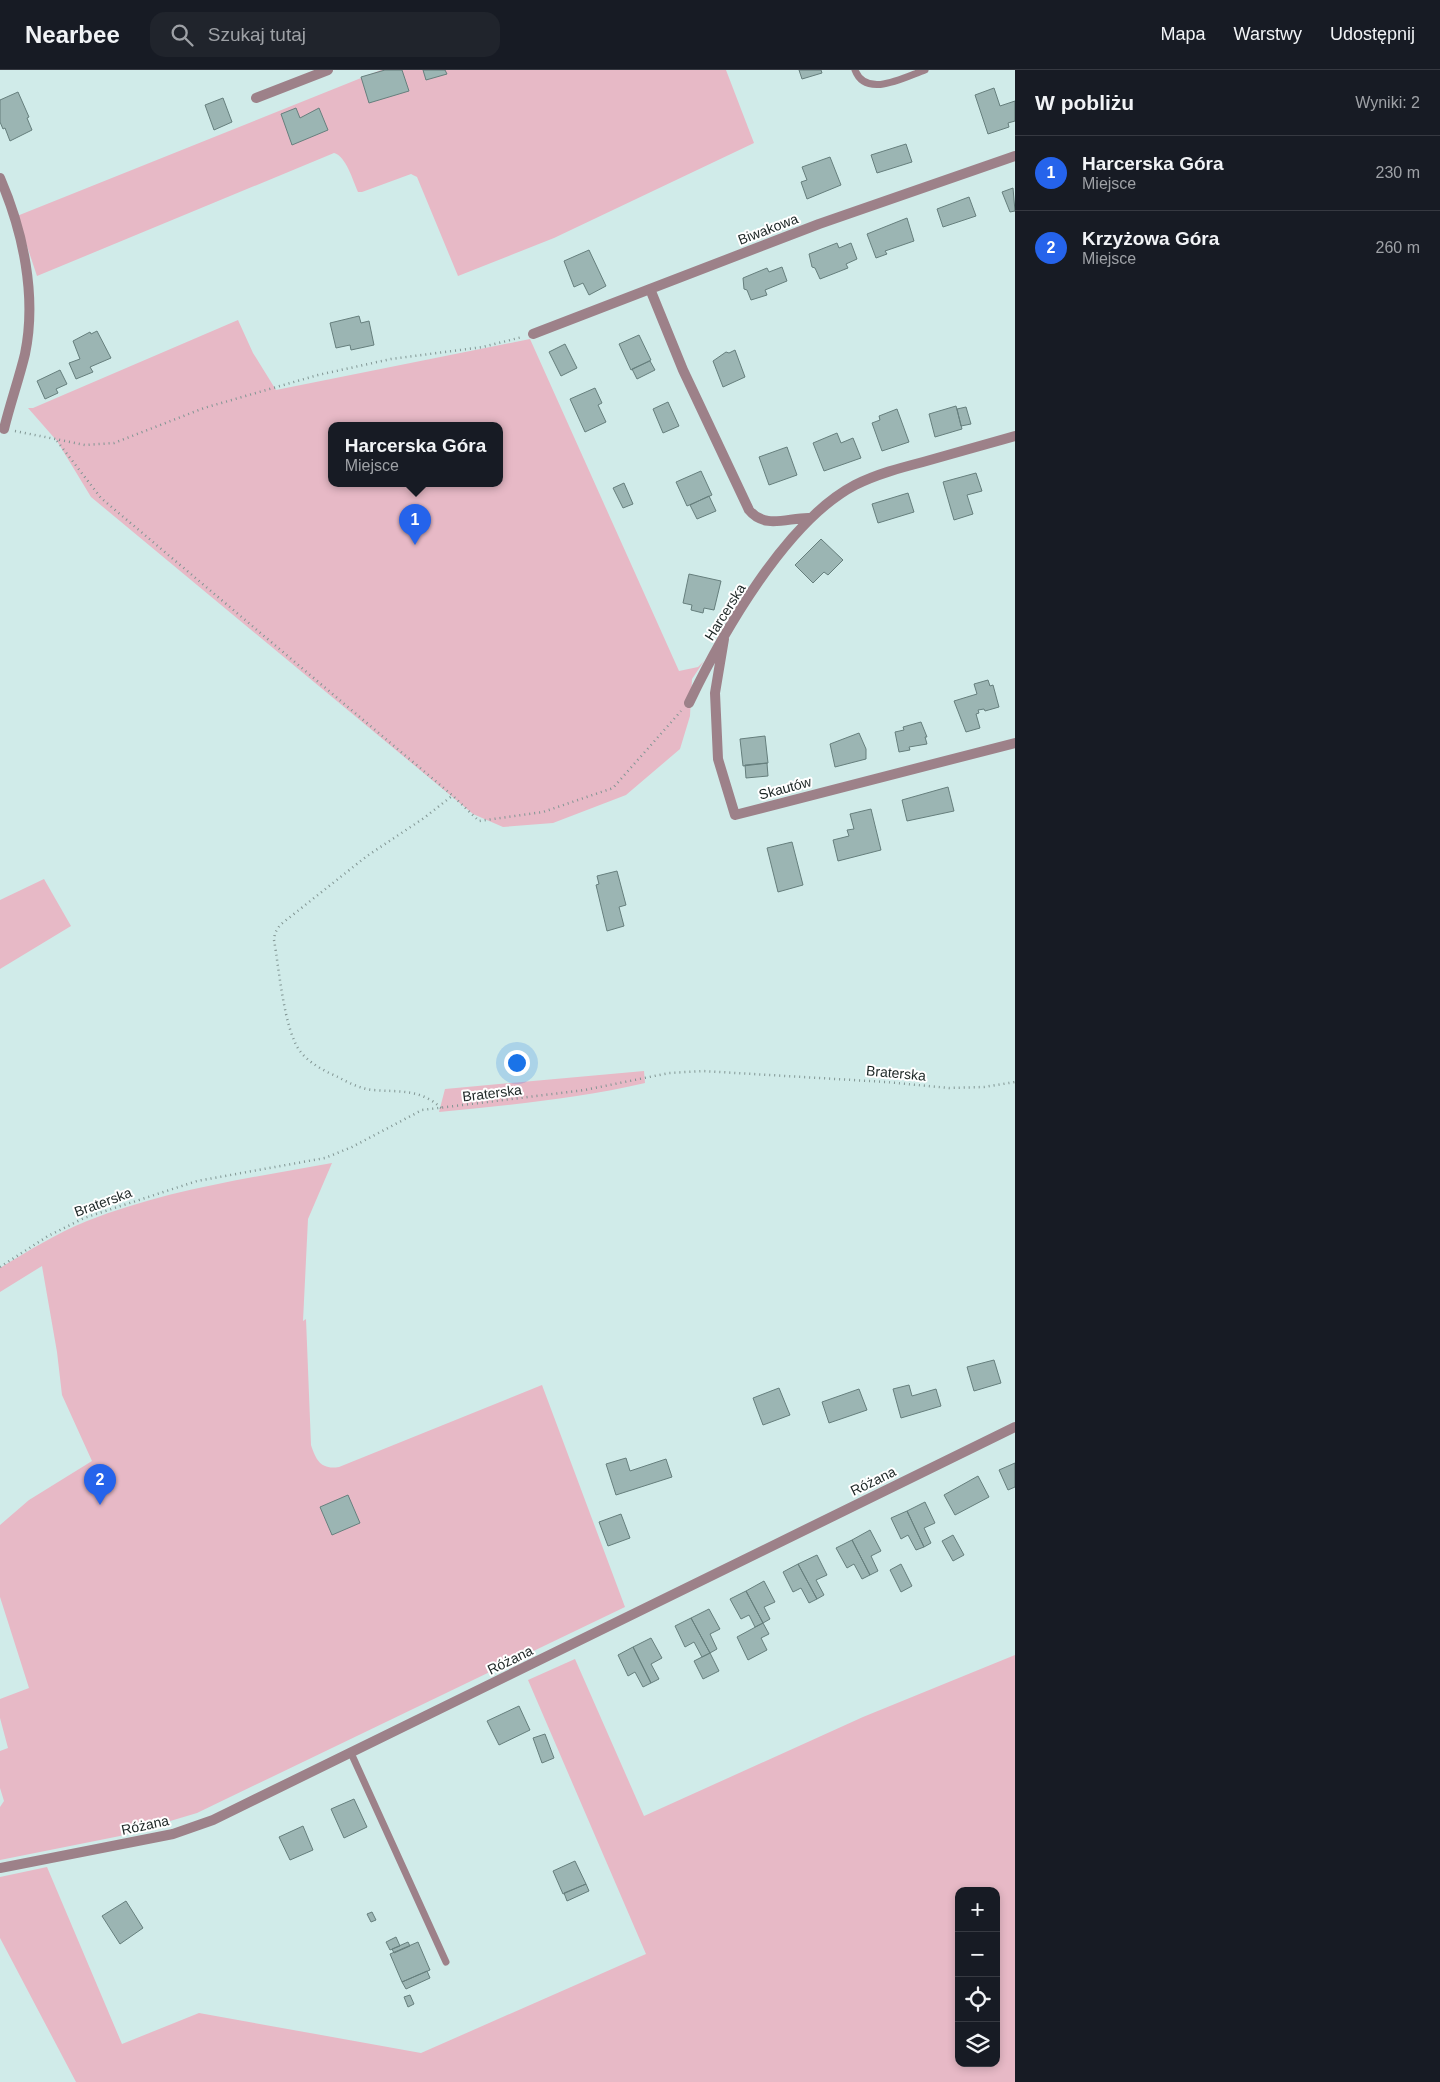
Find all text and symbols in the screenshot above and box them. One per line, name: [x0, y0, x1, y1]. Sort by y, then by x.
search box: [150, 12, 500, 57]
text: Nearbee: [25, 21, 120, 48]
icon: search: [168, 21, 196, 49]
text: Szukaj tutaj: [208, 24, 306, 45]
text: Mapa: [1161, 24, 1206, 44]
text: Warstwy: [1234, 24, 1302, 44]
text: Udostępnij: [1330, 24, 1415, 44]
text: W pobliżu: [1035, 91, 1134, 114]
text: Wyniki: 2: [1355, 94, 1420, 111]
text: Harcerska Góra: [1082, 153, 1224, 174]
text: 1: [1047, 164, 1055, 181]
text: 230 m: [1376, 164, 1420, 181]
text: Miejsce: [1082, 175, 1136, 192]
street label: Biwakowa: [736, 210, 800, 248]
text: Krzyżowa Góra: [1082, 228, 1219, 249]
text: 2: [1047, 239, 1055, 256]
text: 260 m: [1376, 239, 1420, 256]
text: Miejsce: [1082, 250, 1136, 267]
popup: [328, 422, 503, 487]
text: Harcerska Góra: [345, 435, 486, 456]
text: Miejsce: [345, 457, 399, 474]
pin: 1: [399, 504, 431, 545]
street label: Harcerska: [701, 581, 749, 643]
street label: Skautów: [757, 773, 814, 803]
your location: [504, 1050, 530, 1076]
street label: Braterska: [865, 1062, 927, 1084]
street label: Braterska: [461, 1081, 523, 1105]
street label: Braterska: [72, 1184, 134, 1220]
street label: Różana: [848, 1463, 898, 1499]
pin: 2: [84, 1464, 116, 1505]
street label: Różana: [485, 1642, 535, 1678]
street label: Różana: [120, 1812, 170, 1838]
map controls: [955, 1887, 1000, 2067]
button: +: [955, 1887, 1000, 1932]
button: −: [955, 1932, 1000, 1977]
button: locate: [955, 1977, 1000, 2022]
button: layers: [955, 2022, 1000, 2067]

